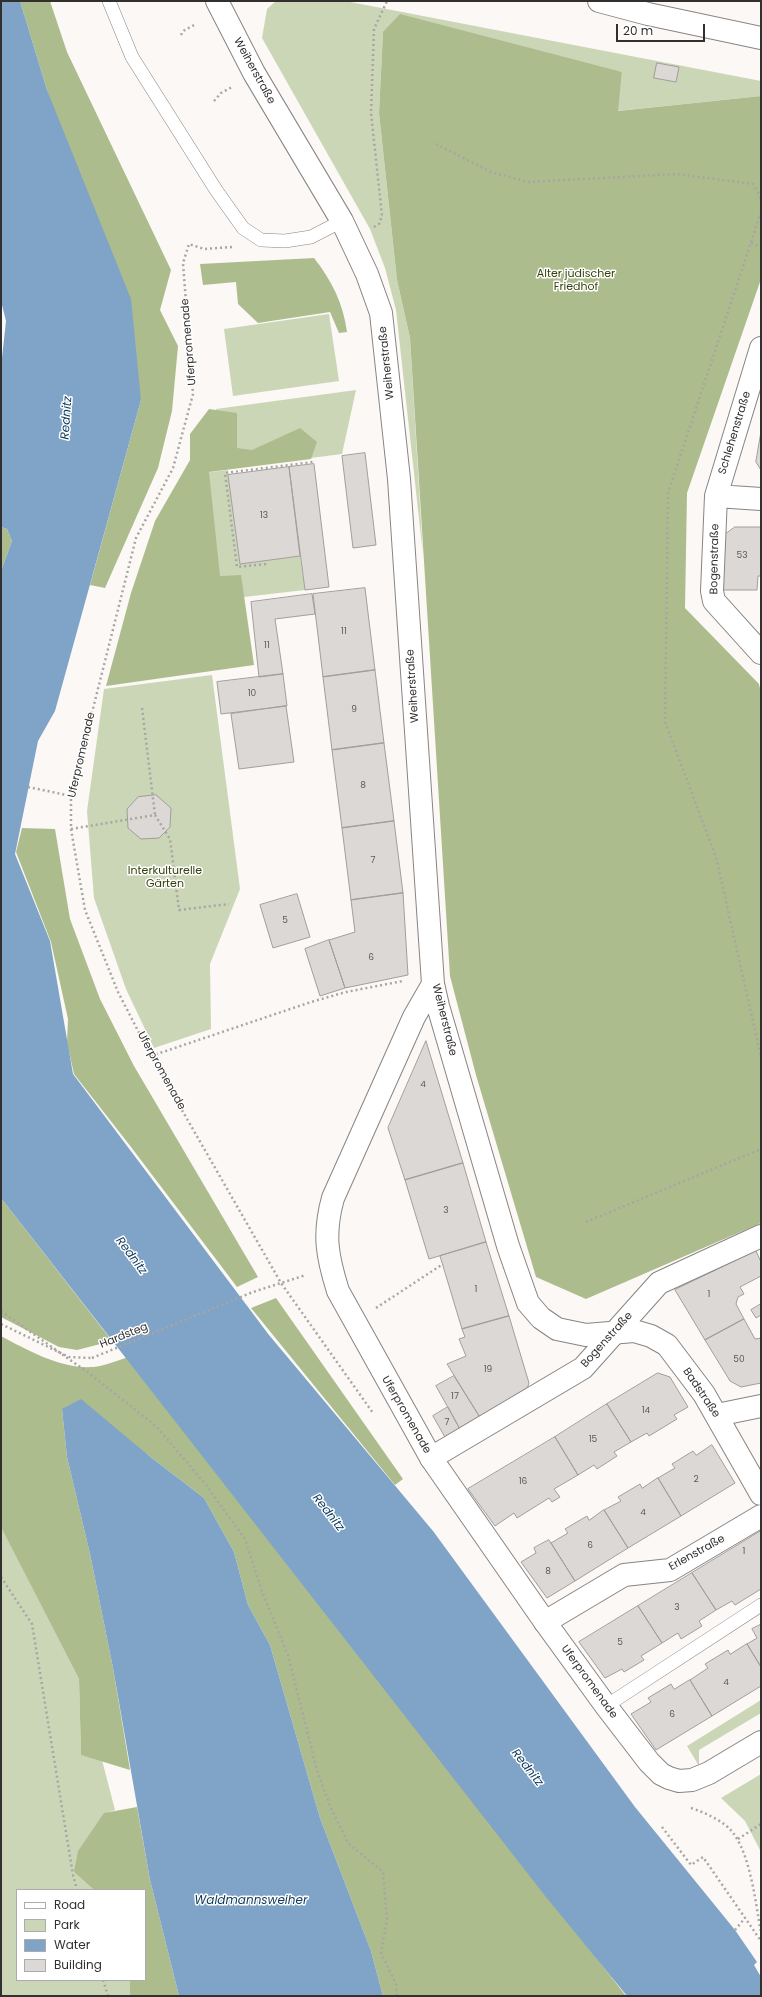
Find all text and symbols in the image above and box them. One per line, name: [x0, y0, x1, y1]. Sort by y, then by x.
scale bar: [618, 16, 707, 42]
text: 20 m: [623, 22, 653, 39]
street label: Weiherstraße: [230, 36, 278, 106]
park label: Alter jüdischer Friedhof: [537, 267, 615, 293]
street label: Uferpromenade: [179, 298, 199, 386]
street label: Weiherstraße: [377, 326, 397, 400]
street label: Schlehenstraße: [716, 390, 754, 476]
water label: Rednitz: [58, 396, 76, 440]
house number: 13: [260, 511, 268, 521]
street label: Bogenstraße: [708, 524, 722, 594]
house number: 53: [737, 551, 747, 561]
house number: 11: [341, 627, 347, 637]
house number: 11: [264, 641, 270, 651]
street label: Weiherstraße: [404, 649, 422, 723]
house number: 10: [248, 689, 256, 699]
house number: 9: [351, 705, 357, 715]
street label: Uferpromenade: [66, 711, 98, 799]
house number: 8: [360, 781, 366, 791]
house number: 7: [371, 856, 375, 866]
park label: Interkulturelle Gärten: [128, 864, 202, 890]
house number: 5: [282, 916, 288, 926]
house number: 6: [368, 953, 374, 963]
street label: Weiherstraße: [429, 983, 459, 1057]
street label: Uferpromenade: [134, 1030, 188, 1112]
house number: 4: [420, 1080, 426, 1090]
house number: 3: [443, 1206, 449, 1216]
water label: Rednitz: [112, 1234, 150, 1278]
house number: 1: [475, 1285, 477, 1295]
house number: 1: [708, 1290, 710, 1300]
street label: Bogenstraße: [578, 1309, 636, 1371]
street label: Hardsteg: [98, 1320, 150, 1352]
house number: 50: [733, 1355, 745, 1365]
house number: 19: [484, 1365, 492, 1375]
street label: Badstraße: [680, 1366, 722, 1420]
street label: Uferpromenade: [378, 1374, 434, 1456]
house number: 17: [451, 1392, 459, 1402]
house number: 14: [642, 1406, 650, 1416]
house number: 7: [445, 1418, 449, 1428]
house number: 15: [589, 1435, 597, 1445]
house number: 2: [693, 1475, 699, 1485]
house number: 16: [519, 1477, 527, 1487]
water label: Rednitz: [309, 1492, 347, 1534]
house number: 4: [640, 1508, 646, 1518]
street label: Erlenstraße: [667, 1532, 727, 1574]
house number: 6: [587, 1541, 593, 1551]
house number: 1: [743, 1547, 745, 1557]
house number: 8: [545, 1567, 551, 1577]
house number: 3: [674, 1603, 680, 1613]
house number: 5: [617, 1638, 623, 1648]
street label: Uferpromenade: [558, 1643, 620, 1721]
house number: 4: [723, 1678, 729, 1688]
house number: 6: [669, 1710, 675, 1720]
water label: Rednitz: [508, 1747, 546, 1789]
legend: [16, 1889, 146, 1981]
water label: Waldmannsweiher: [195, 1894, 307, 1908]
text: Road: [54, 1896, 85, 1913]
text: Park: [54, 1916, 80, 1933]
text: Water: [54, 1936, 90, 1953]
text: Building: [54, 1956, 102, 1973]

